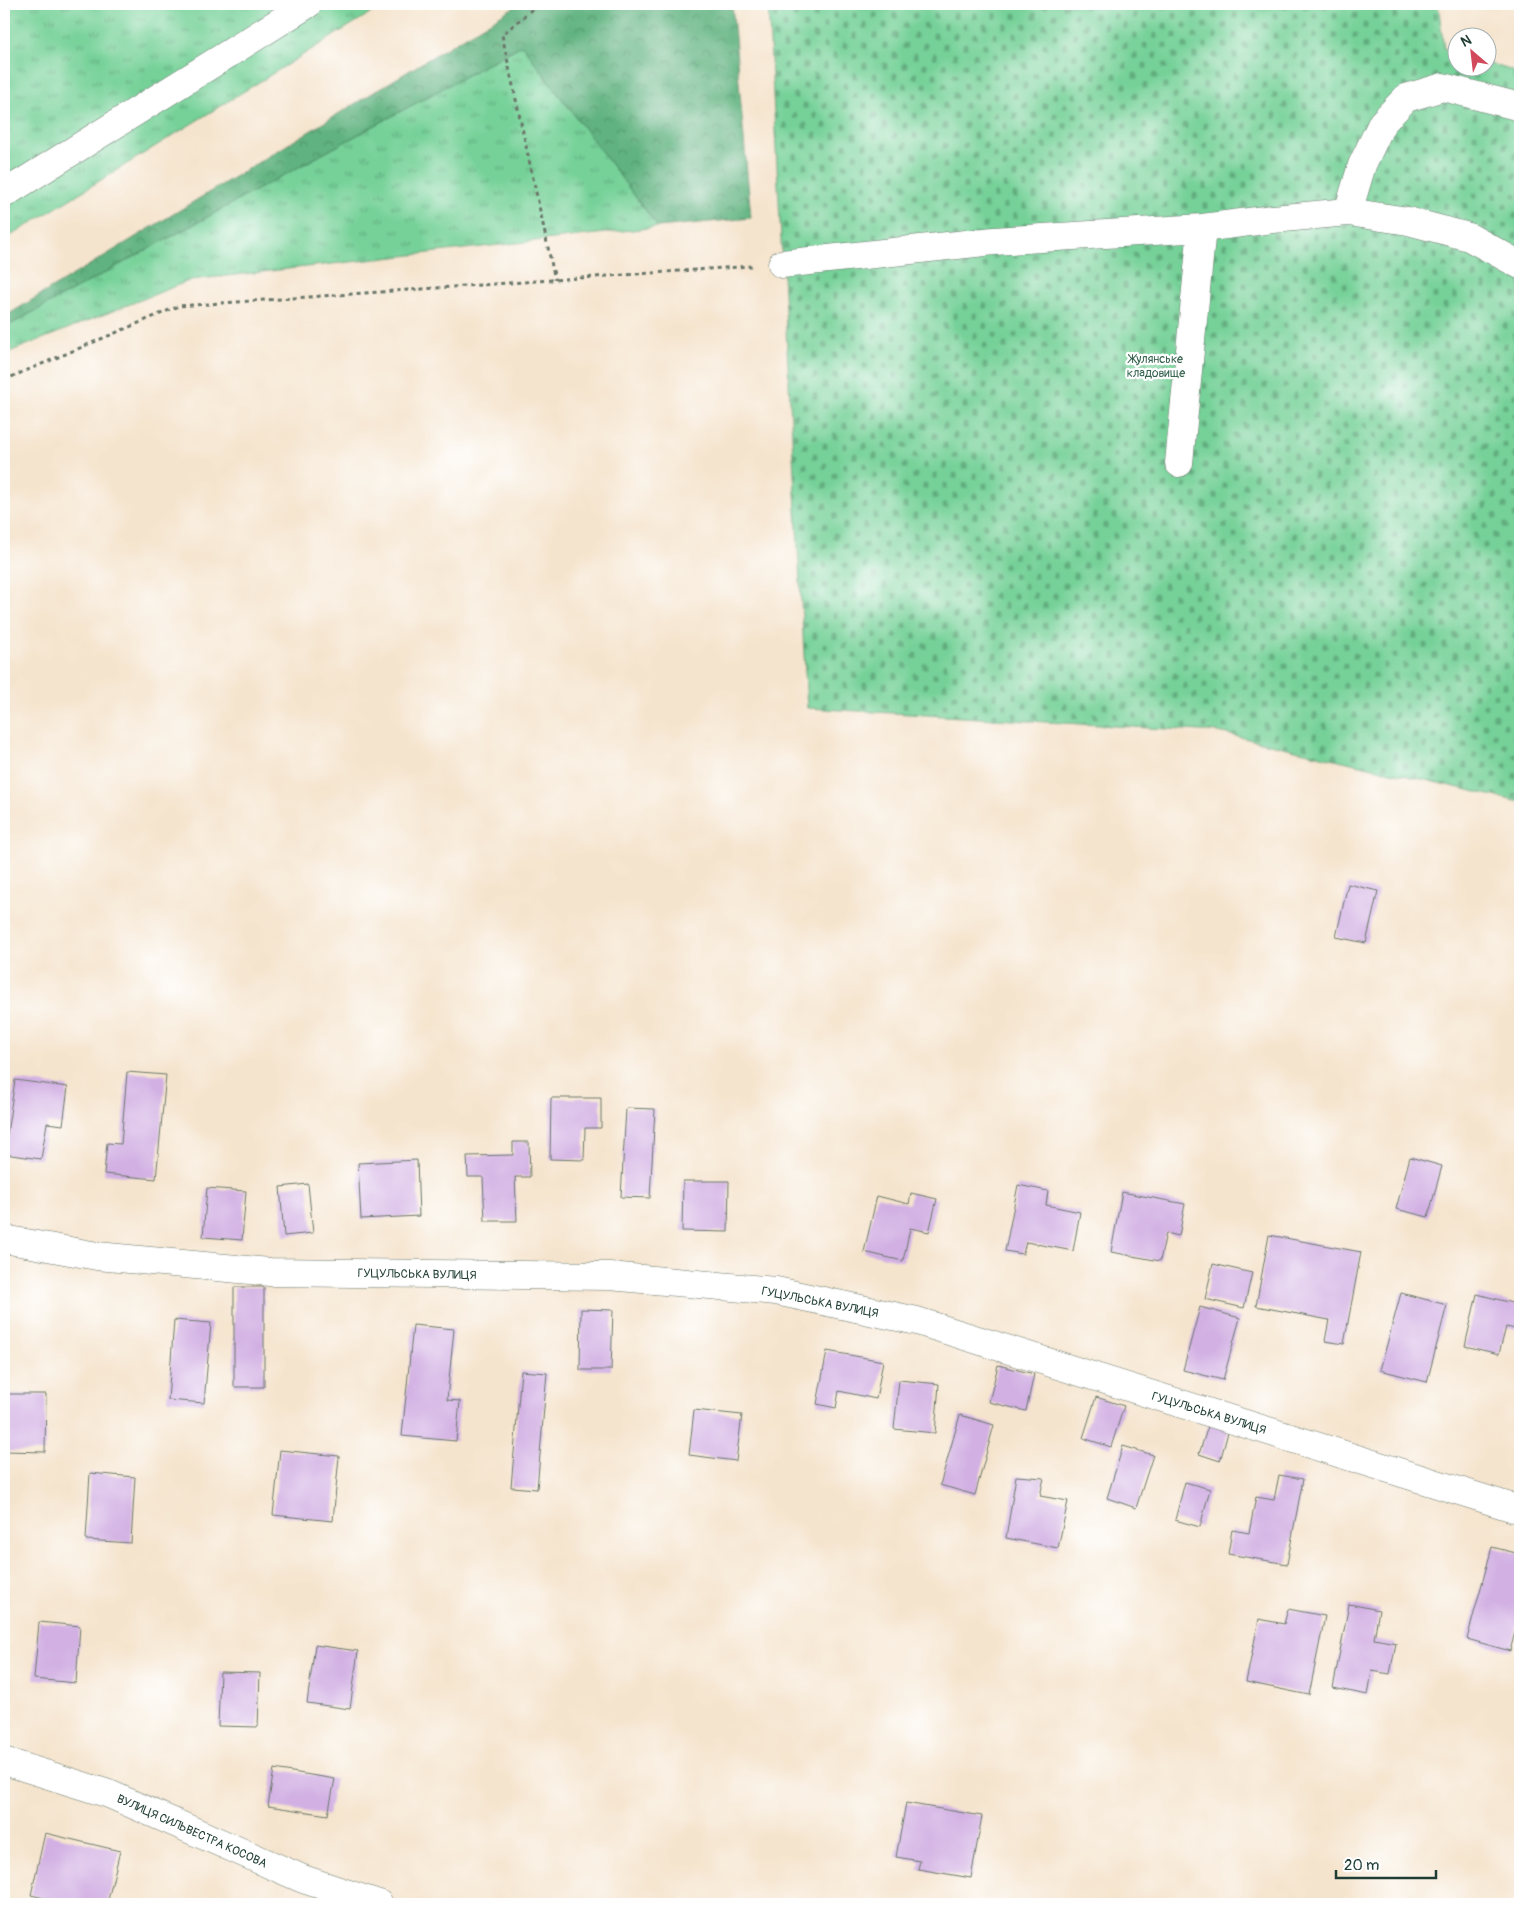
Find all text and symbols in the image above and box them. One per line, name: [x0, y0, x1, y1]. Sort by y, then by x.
north arrow: [1446, 28, 1496, 78]
text: N: [1458, 31, 1474, 51]
park label: Жулянське кладовище: [1127, 352, 1185, 381]
street label: ГУЦУЛЬСЬКА ВУЛИЦЯ: [357, 1266, 477, 1283]
street label: ГУЦУЛЬСЬКА ВУЛИЦЯ: [760, 1284, 880, 1321]
street label: ГУЦУЛЬСЬКА ВУЛИЦЯ: [1150, 1389, 1268, 1438]
street label: ВУЛИЦЯ СИЛЬВЕСТРА КОСОВА: [114, 1791, 270, 1872]
scale bar: [1336, 1848, 1436, 1880]
text: 20 m: [1344, 1856, 1379, 1875]

